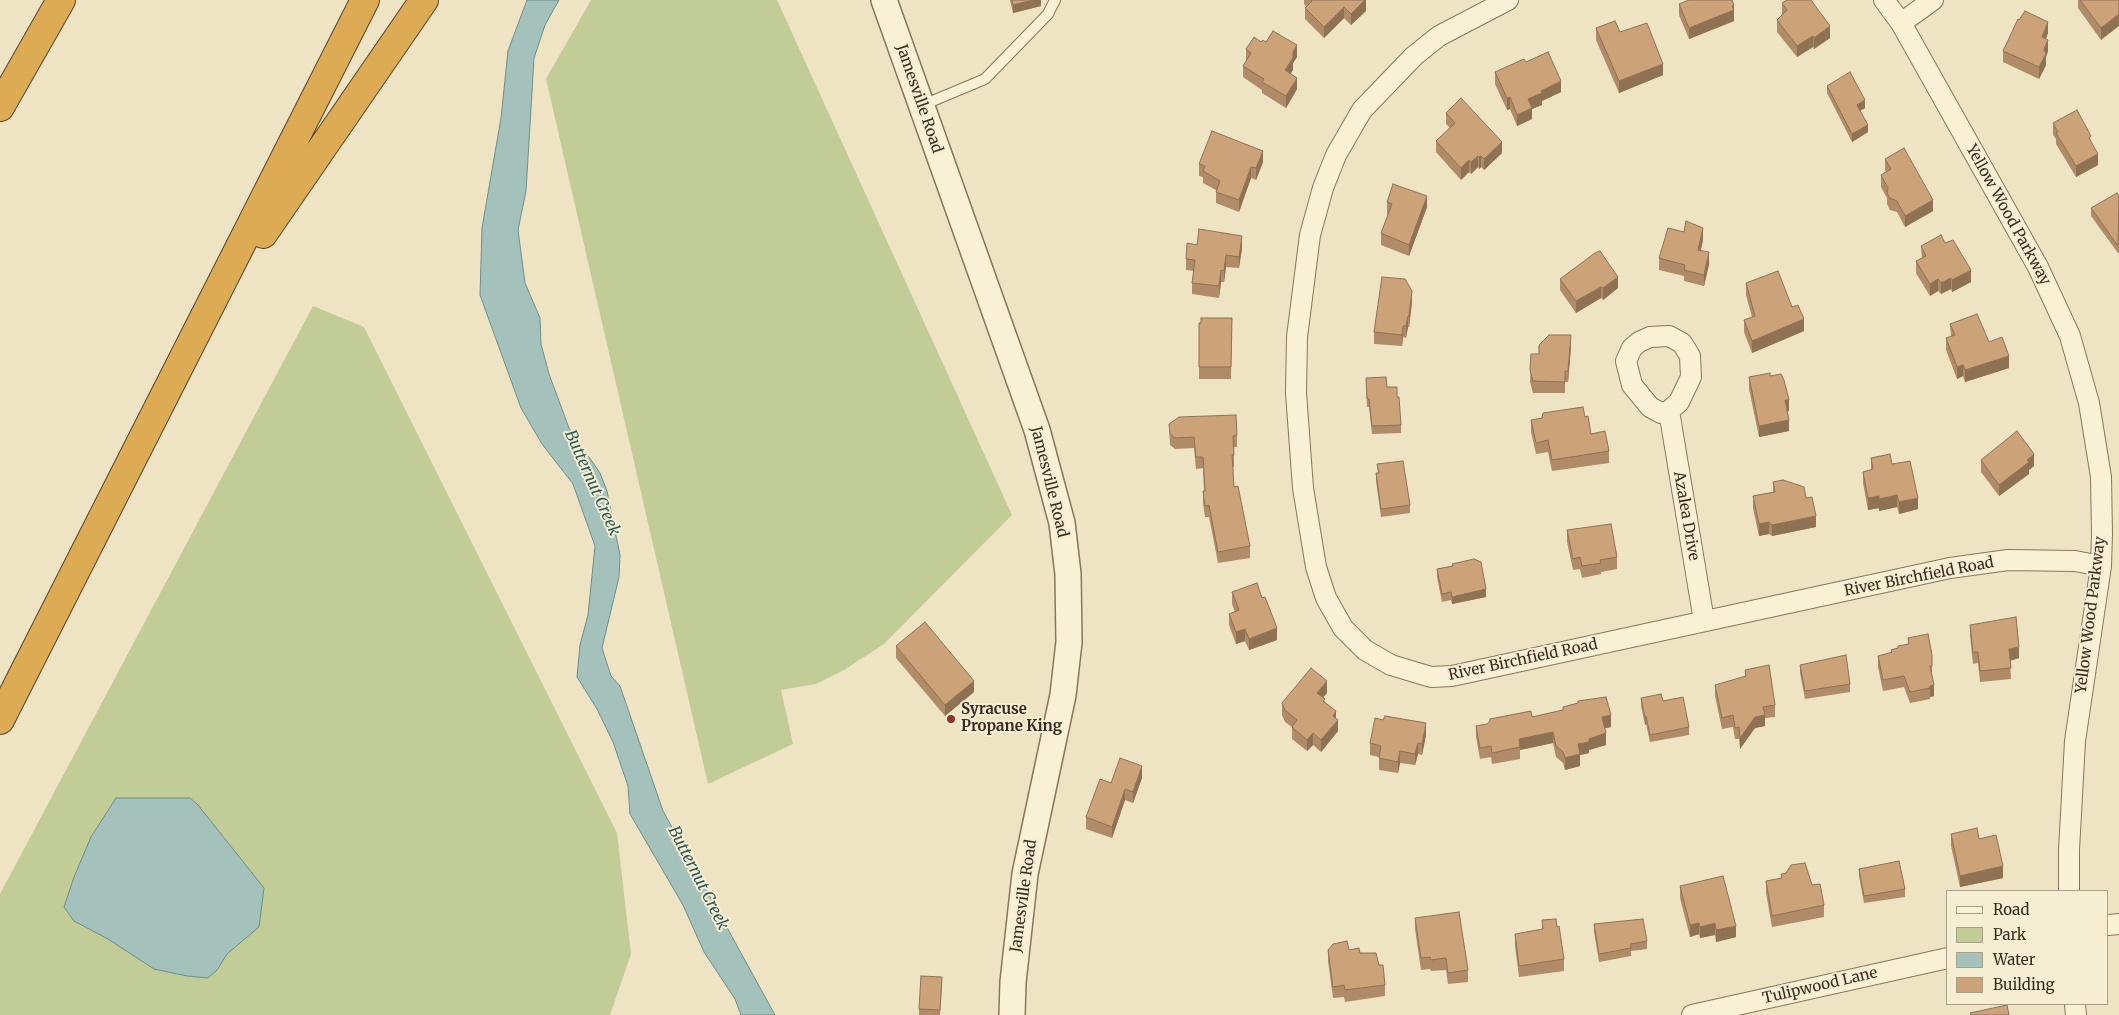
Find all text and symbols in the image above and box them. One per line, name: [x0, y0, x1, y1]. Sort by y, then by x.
street label: Jamesville Road: [892, 42, 946, 156]
street label: Yellow Wood Parkway: [1962, 142, 2054, 288]
street label: Jamesville Road: [1027, 425, 1071, 539]
water label: Butternut Creek: [560, 427, 624, 539]
street label: Azalea Drive: [1669, 470, 1703, 562]
street label: Yellow Wood Parkway: [2072, 535, 2110, 695]
street label: River Birchfield Road: [1843, 554, 1995, 600]
street label: River Birchfield Road: [1447, 635, 1599, 685]
place label: Syracuse Propane King: [961, 701, 1062, 736]
marker: Syracuse Propane King: [945, 713, 957, 725]
water label: Butternut Creek: [664, 823, 732, 933]
street label: Jamesville Road: [1007, 838, 1041, 954]
legend: [1946, 890, 2109, 1005]
text: Road: [1993, 900, 2029, 919]
text: Park: [1993, 925, 2026, 944]
text: Water: [1993, 950, 2035, 969]
street label: Tulipwood Lane: [1761, 964, 1879, 1008]
text: Building: [1993, 975, 2055, 994]

